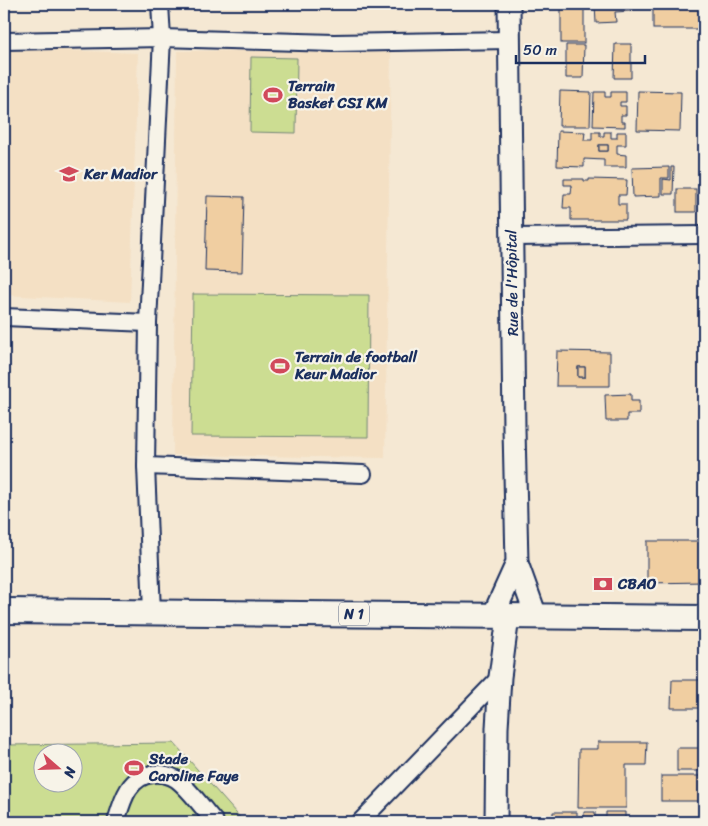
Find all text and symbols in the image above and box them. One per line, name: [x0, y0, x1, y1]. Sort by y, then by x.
scale bar: [516, 32, 644, 64]
text: 50 m: [523, 37, 558, 63]
place label: Terrain Basket CSI KM: [288, 73, 388, 116]
sports icon: Terrain Basket CSI KM: [262, 84, 284, 106]
place label: Ker Madior: [83, 161, 159, 187]
school or university icon: Ker Madior: [58, 163, 80, 185]
street label: Rue de l'Hôpital: [498, 229, 526, 336]
place label: Terrain de football Keur Madior: [294, 344, 418, 387]
sports icon: Terrain de football Keur Madior: [269, 355, 291, 377]
place label: CBAO: [617, 571, 657, 597]
bank icon: CBAO: [592, 573, 614, 595]
road number: N 1: [339, 602, 369, 626]
north arrow: [32, 744, 82, 794]
place label: Stade Caroline Faye: [148, 746, 239, 789]
sports icon: Stade Caroline Faye: [123, 757, 145, 779]
text: N: [56, 763, 83, 781]

